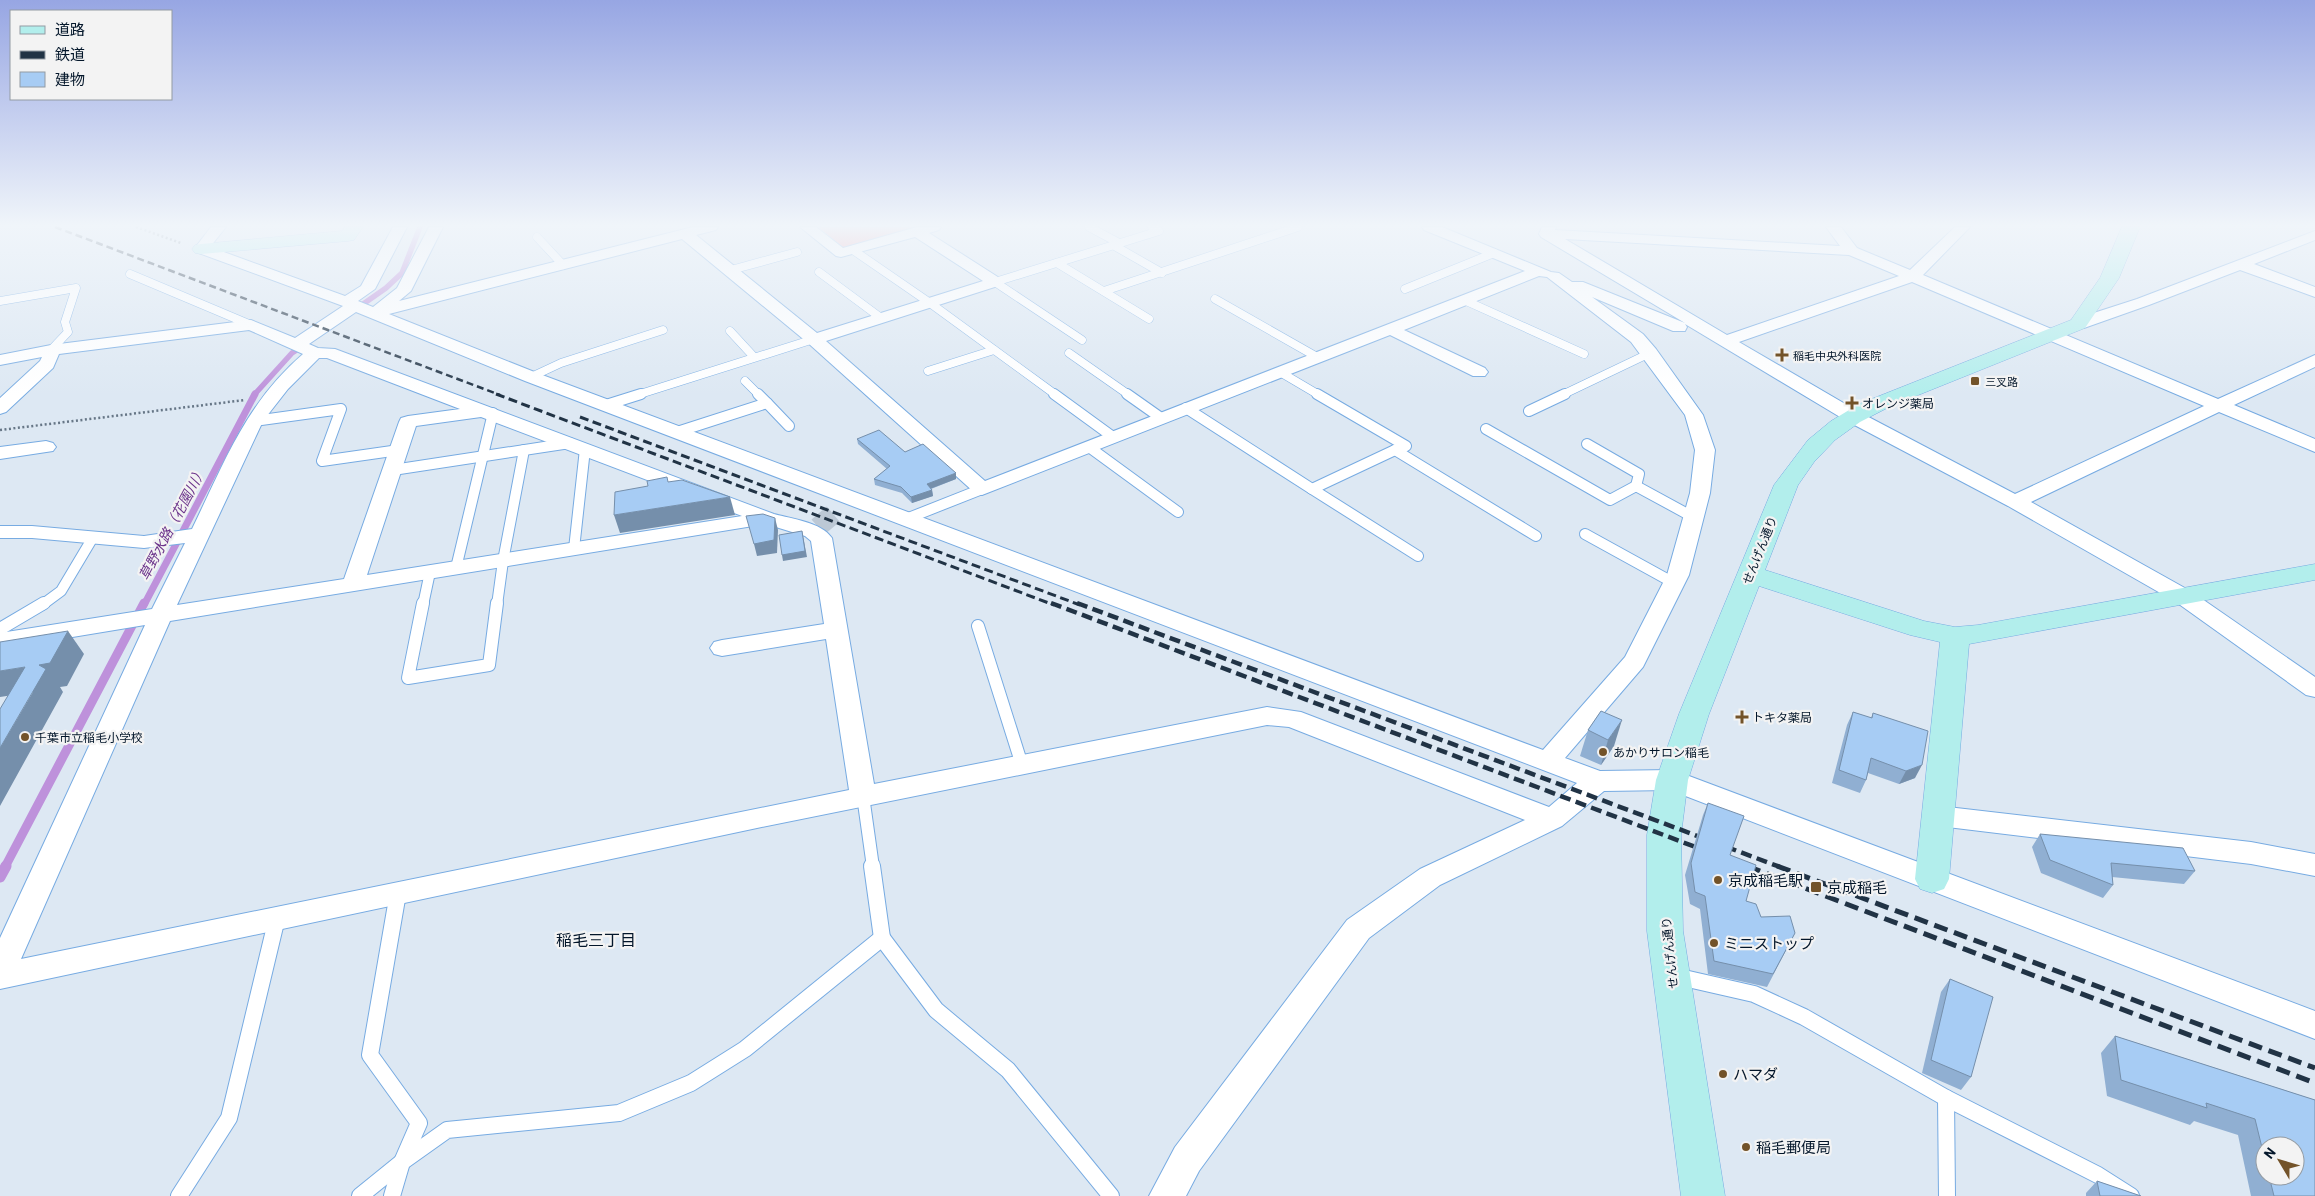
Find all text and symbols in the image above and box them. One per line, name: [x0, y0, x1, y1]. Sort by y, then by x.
legend: [10, 10, 172, 100]
text: 道路: [55, 20, 85, 38]
text: 鉄道: [55, 45, 85, 63]
text: 建物: [55, 70, 85, 88]
marker: 稲毛中央外科医院: [1775, 348, 1789, 362]
place label: 稲毛中央外科医院: [1793, 349, 1881, 362]
marker: 三叉路: [1969, 375, 1981, 387]
place label: 三叉路: [1985, 375, 2018, 388]
place label: オレンジ薬局: [1862, 396, 1934, 410]
marker: オレンジ薬局: [1846, 397, 1858, 409]
water label: 草野水路（花園川）: [135, 463, 209, 583]
street label: せんげん通り: [1739, 514, 1779, 586]
place label: トキタ薬局: [1752, 710, 1812, 724]
marker: トキタ薬局: [1736, 711, 1748, 723]
place label: 千葉市立稲毛小学校: [35, 730, 143, 744]
marker: 千葉市立稲毛小学校: [19, 731, 31, 743]
place label: あかりサロン稲毛: [1613, 745, 1709, 759]
marker: あかりサロン稲毛: [1597, 746, 1609, 758]
place label: 京成稲毛駅: [1728, 871, 1803, 889]
marker: 京成稲毛駅: [1712, 874, 1724, 886]
place label: 京成稲毛: [1827, 878, 1887, 896]
marker: 京成稲毛: [1809, 880, 1823, 894]
street label: せんげん通り: [1658, 916, 1680, 990]
district label: 稲毛三丁目: [556, 930, 636, 949]
place label: ミニストップ: [1724, 934, 1814, 952]
marker: ミニストップ: [1708, 937, 1720, 949]
place label: ハマダ: [1733, 1065, 1778, 1083]
marker: ハマダ: [1717, 1068, 1729, 1080]
north arrow: [2255, 1136, 2305, 1186]
place label: 稲毛郵便局: [1756, 1138, 1831, 1156]
marker: 稲毛郵便局: [1740, 1141, 1752, 1153]
text: N: [2260, 1144, 2279, 1162]

